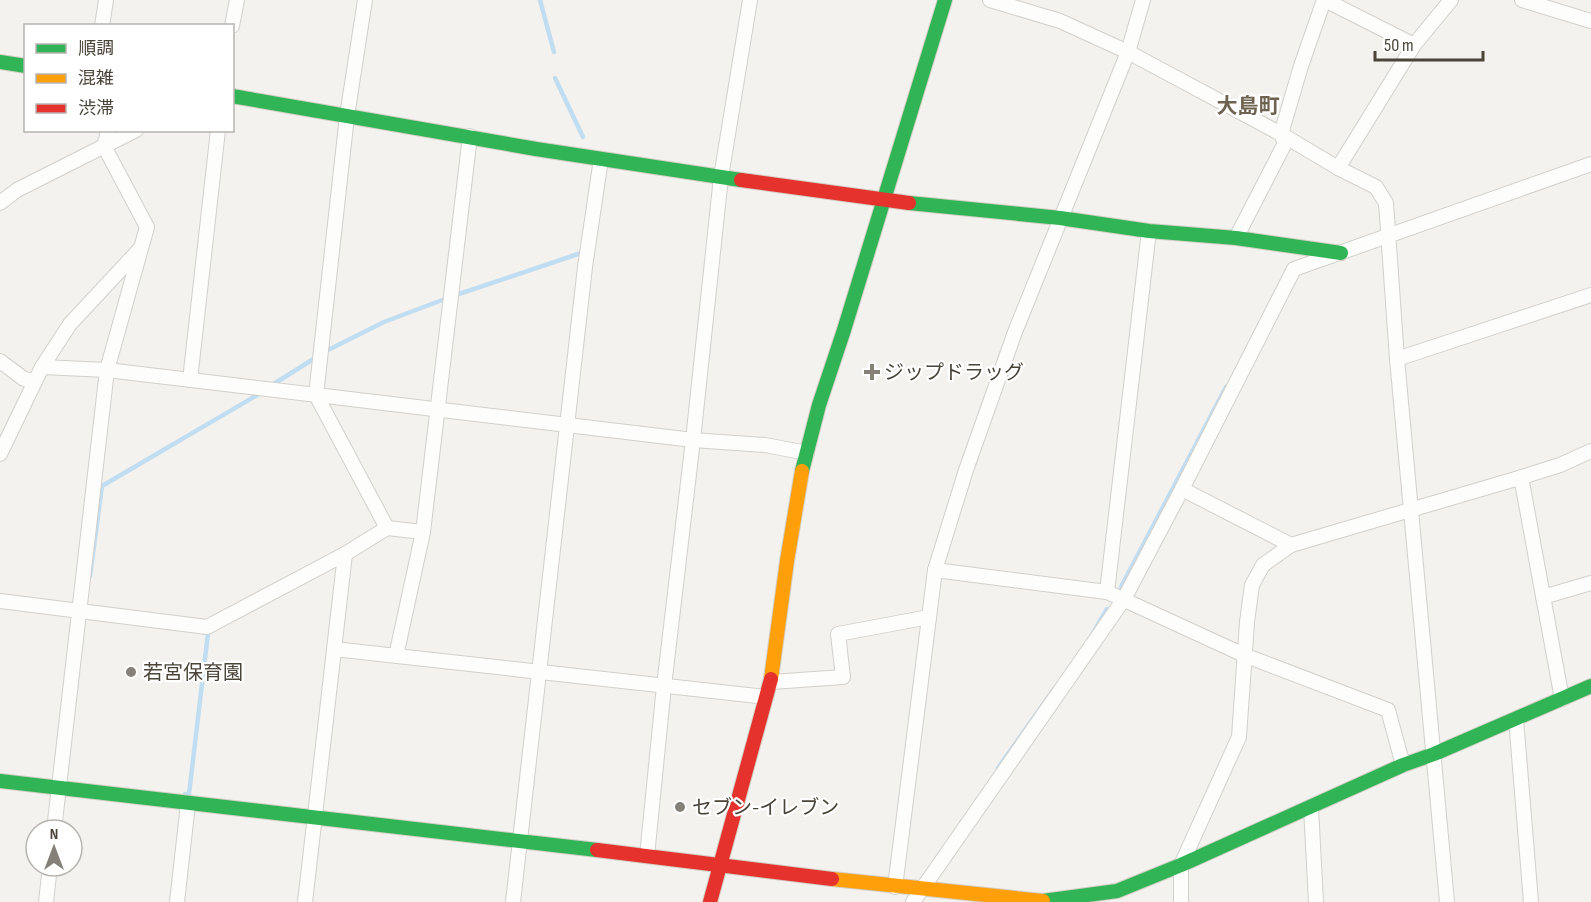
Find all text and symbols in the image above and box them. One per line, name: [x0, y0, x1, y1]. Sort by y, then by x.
legend: [24, 24, 234, 132]
scale bar: [1375, 24, 1483, 62]
text: 50 m: [1384, 35, 1414, 56]
text: 順調: [78, 38, 114, 59]
text: 混雑: [78, 68, 114, 89]
district label: 大島町: [1217, 94, 1280, 119]
text: 渋滞: [78, 98, 114, 119]
place label: ジップドラッグ: [884, 361, 1024, 385]
marker: ジップドラッグ: [865, 365, 879, 379]
place label: 若宮保育園: [143, 661, 243, 685]
marker: 若宮保育園: [124, 665, 138, 679]
place label: セブン-イレブン: [692, 796, 839, 820]
marker: セブン-イレブン: [673, 800, 687, 814]
north arrow: [24, 818, 84, 878]
text: N: [50, 825, 58, 844]

